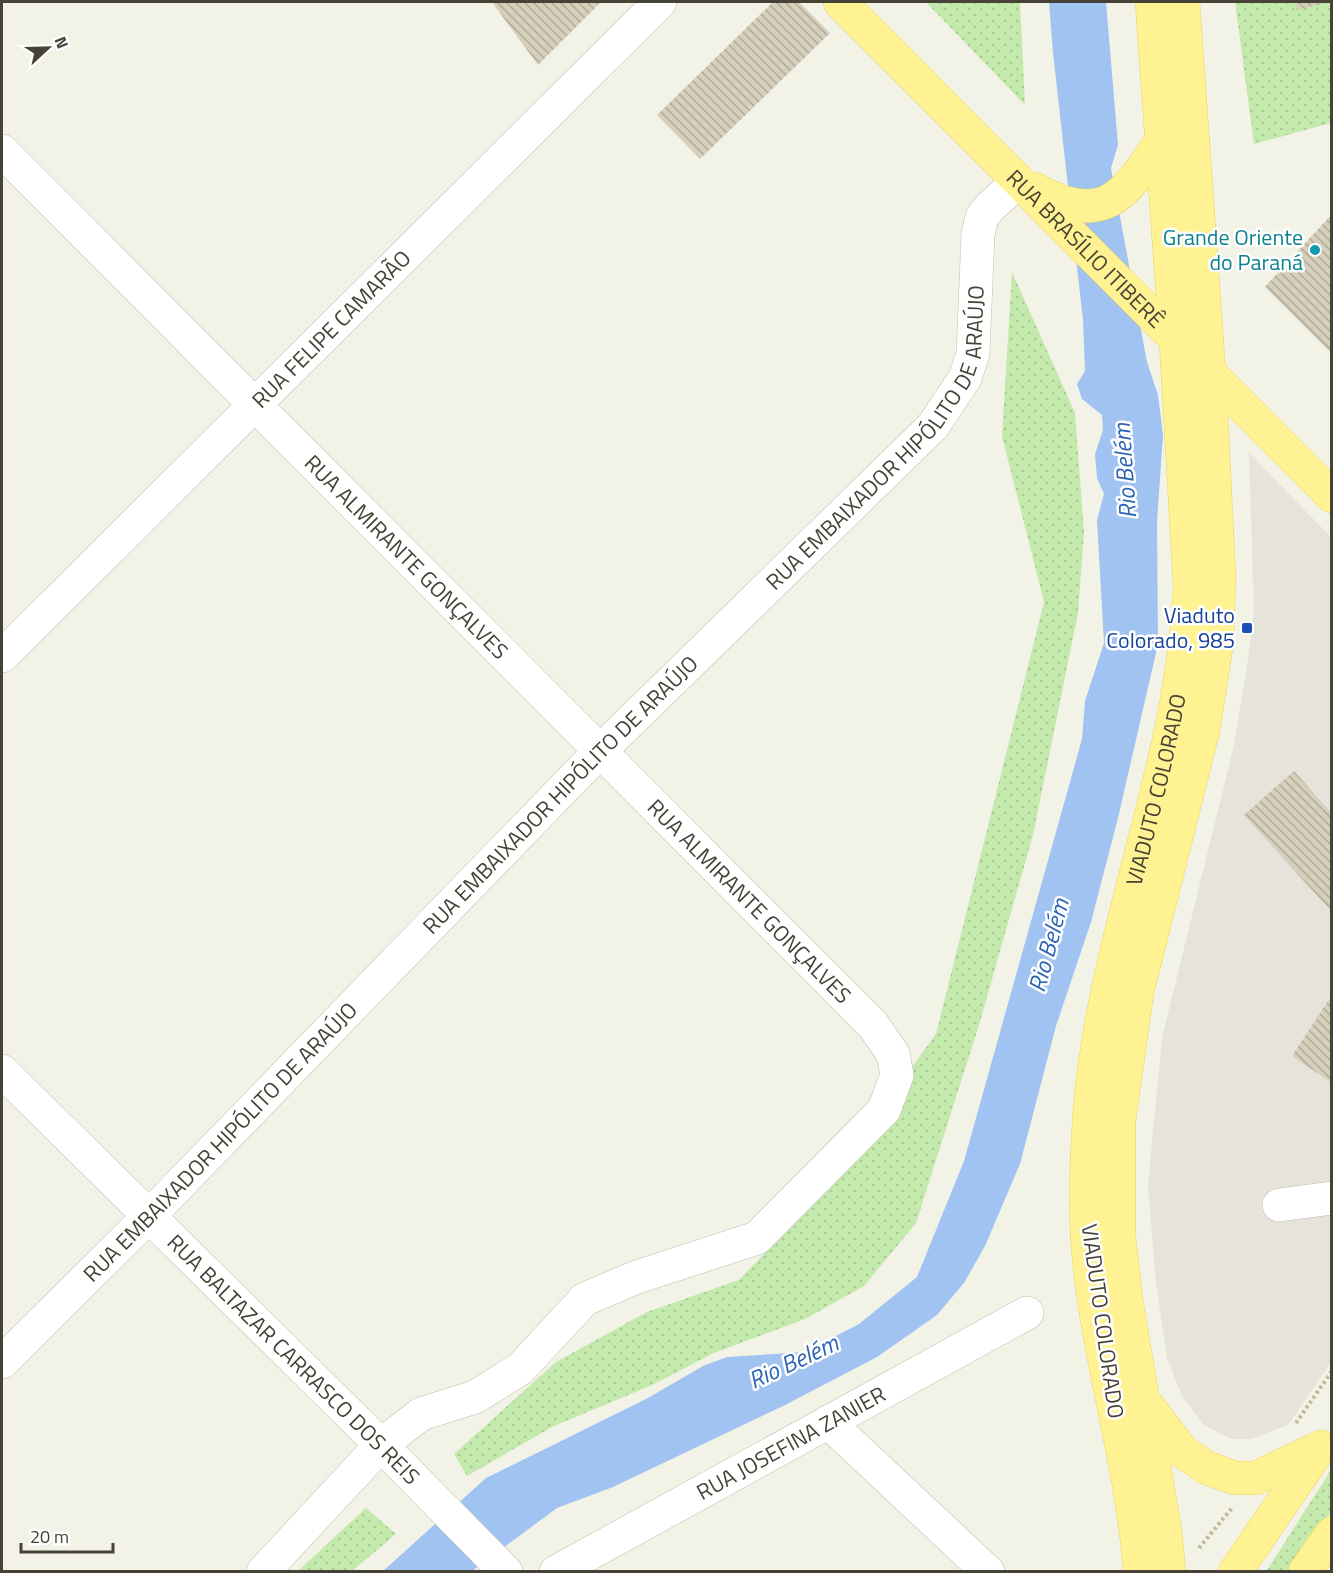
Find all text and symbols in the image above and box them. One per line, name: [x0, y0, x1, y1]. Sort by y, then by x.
north arrow: [18, 18, 78, 78]
text: N: [49, 33, 75, 52]
street label: RUA BRASÍLIO ITIBERÊ: [999, 161, 1172, 336]
place label: Grande Oriente do Paraná: [1163, 220, 1303, 279]
street label: RUA FELIPE CAMARÃO: [244, 242, 419, 416]
marker: Grande Oriente do Paraná: [1308, 243, 1322, 257]
street label: RUA EMBAIXADOR HIPÓLITO DE ARAÚJO: [758, 284, 993, 598]
water label: Rio Belém: [1103, 421, 1145, 520]
street label: RUA ALMIRANTE GONÇALVES: [297, 447, 516, 667]
place label: Viaduto Colorado, 985: [1106, 598, 1235, 657]
marker: Viaduto Colorado, 985: [1240, 621, 1254, 635]
street label: RUA EMBAIXADOR HIPÓLITO DE ARAÚJO: [414, 647, 706, 942]
street label: VIADUTO COLORADO: [1117, 691, 1195, 889]
street label: RUA ALMIRANTE GONÇALVES: [640, 791, 859, 1011]
water label: Rio Belém: [1018, 893, 1078, 996]
street label: RUA EMBAIXADOR HIPÓLITO DE ARAÚJO: [75, 994, 365, 1290]
street label: VIADUTO COLORADO: [1073, 1221, 1133, 1421]
street label: RUA BALTAZAR CARRASCO DOS REIS: [159, 1226, 428, 1492]
water label: Rio Belém: [742, 1324, 845, 1397]
street label: RUA JOSEFINA ZANIER: [690, 1377, 892, 1509]
scale bar: [21, 1516, 112, 1554]
text: 20 m: [30, 1523, 69, 1550]

